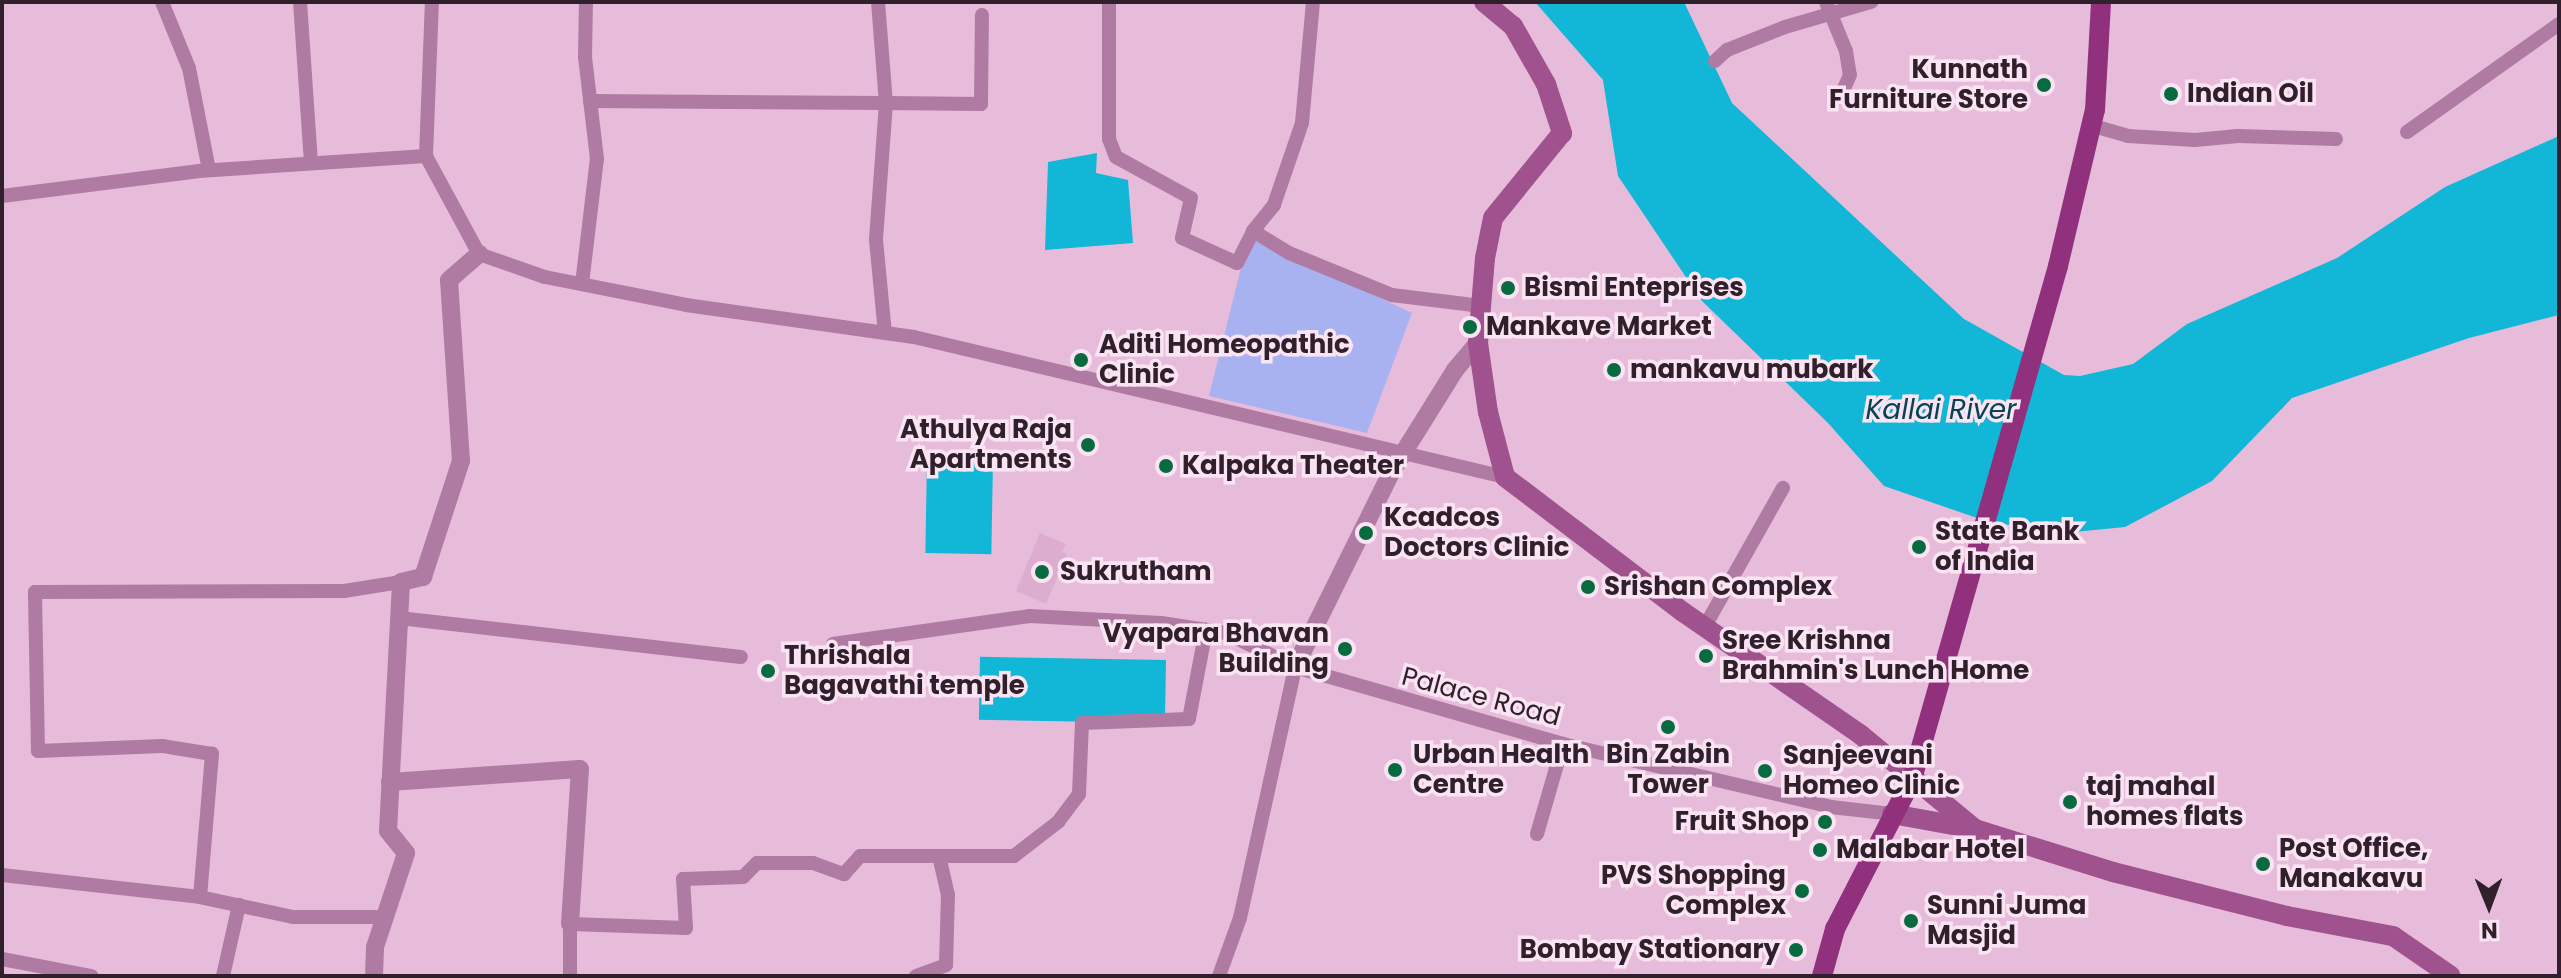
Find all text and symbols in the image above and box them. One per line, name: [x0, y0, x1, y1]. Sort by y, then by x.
place label: Kunnath Furniture Store: [1829, 54, 2028, 116]
marker: Kunnath Furniture Store: [2035, 76, 2053, 94]
place label: Indian Oil: [2187, 78, 2314, 110]
marker: Indian Oil: [2162, 85, 2180, 103]
place label: Bismi Enteprises: [1524, 272, 1744, 304]
marker: Bismi Enteprises: [1499, 279, 1517, 297]
place label: Mankave Market: [1486, 311, 1712, 343]
marker: Mankave Market: [1461, 318, 1479, 336]
place label: Aditi Homeopathic Clinic: [1099, 329, 1350, 390]
marker: Aditi Homeopathic Clinic: [1070, 349, 1092, 371]
place label: mankavu mubark: [1630, 354, 1873, 386]
marker: mankavu mubark: [1605, 361, 1623, 379]
water label: Kallai River: [1865, 393, 2017, 427]
place label: Athulya Raja Apartments: [900, 414, 1072, 476]
marker: Athulya Raja Apartments: [1079, 436, 1097, 454]
place label: Kalpaka Theater: [1182, 450, 1404, 482]
marker: Kalpaka Theater: [1157, 457, 1175, 475]
place label: Kcadcos Doctors Clinic: [1384, 502, 1570, 564]
place label: State Bank of India: [1935, 516, 2080, 578]
marker: Kcadcos Doctors Clinic: [1355, 522, 1377, 544]
marker: State Bank of India: [1910, 538, 1928, 556]
place label: Sukrutham: [1060, 556, 1212, 588]
marker: Sukrutham: [1031, 561, 1053, 583]
place label: Srishan Complex: [1604, 571, 1832, 603]
marker: Srishan Complex: [1579, 578, 1597, 596]
place label: Vyapara Bhavan Building: [1103, 618, 1329, 680]
place label: Sree Krishna Brahmin's Lunch Home: [1722, 625, 2029, 686]
place label: Thrishala Bagavathi temple: [784, 640, 1025, 702]
marker: Vyapara Bhavan Building: [1336, 640, 1354, 658]
marker: Sree Krishna Brahmin's Lunch Home: [1697, 647, 1715, 665]
street label: Palace Road: [1398, 661, 1564, 733]
marker: Thrishala Bagavathi temple: [759, 662, 777, 680]
marker: Bin Zabin Tower: [1659, 718, 1677, 736]
place label: Urban Health Centre: [1413, 739, 1589, 800]
place label: Bin Zabin Tower: [1606, 739, 1730, 800]
place label: Sanjeevani Homeo Clinic: [1783, 740, 1960, 802]
marker: Urban Health Centre: [1384, 759, 1406, 781]
marker: Sanjeevani Homeo Clinic: [1754, 760, 1776, 782]
place label: taj mahal homes flats: [2086, 771, 2243, 832]
marker: taj mahal homes flats: [2061, 793, 2079, 811]
place label: Fruit Shop: [1675, 806, 1809, 838]
marker: Fruit Shop: [1816, 813, 1834, 831]
place label: Post Office, Manakavu: [2279, 833, 2428, 894]
place label: Malabar Hotel: [1836, 834, 2025, 866]
marker: Malabar Hotel: [1811, 841, 1829, 859]
marker: Post Office, Manakavu: [2254, 855, 2272, 873]
place label: PVS Shopping Complex: [1601, 860, 1786, 922]
north arrow: [2449, 866, 2529, 946]
marker: PVS Shopping Complex: [1793, 882, 1811, 900]
place label: Sunni Juma Masjid: [1927, 890, 2086, 952]
marker: Sunni Juma Masjid: [1902, 912, 1920, 930]
text: N: [2481, 915, 2498, 946]
place label: Bombay Stationary: [1520, 934, 1780, 966]
marker: Bombay Stationary: [1787, 941, 1805, 959]

